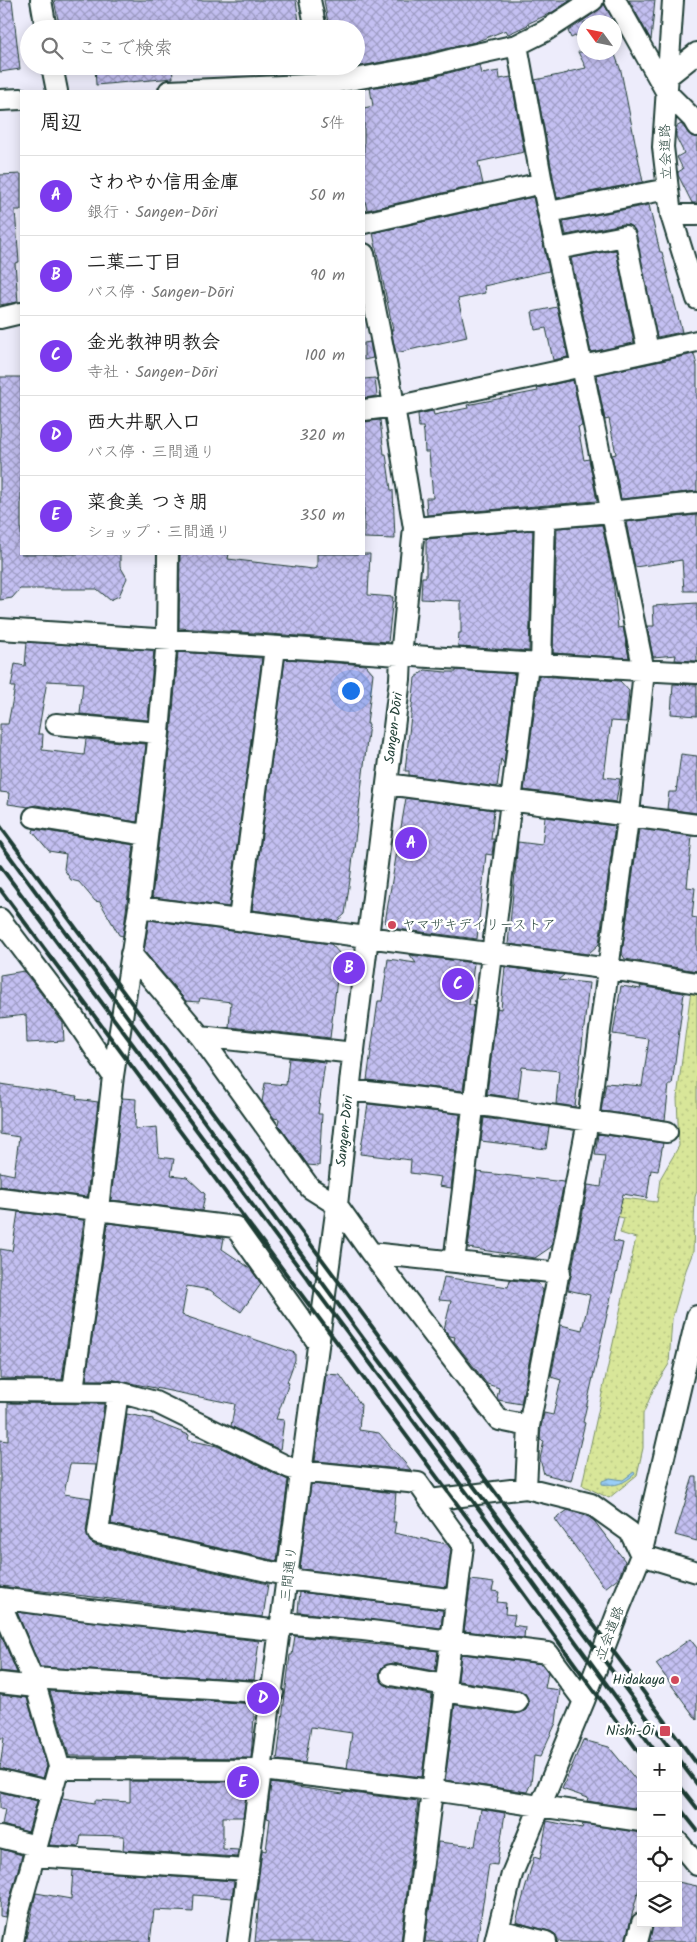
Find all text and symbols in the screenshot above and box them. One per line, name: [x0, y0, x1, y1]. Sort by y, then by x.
north arrow: [577, 15, 622, 60]
search box: [20, 20, 365, 75]
icon: search: [38, 34, 66, 62]
text: ここで検索: [78, 34, 173, 64]
text: 周辺: [40, 107, 82, 140]
text: 5件: [320, 111, 345, 136]
street label: 立会道路: [654, 124, 678, 180]
text: さわやか信用金庫: [87, 168, 239, 198]
text: A: [51, 183, 61, 208]
text: 50 m: [309, 183, 345, 208]
text: 銀行 · Sangen-Dōri: [87, 200, 217, 225]
text: 二葉二丁目: [87, 248, 182, 278]
text: B: [51, 263, 61, 288]
text: 90 m: [310, 263, 345, 288]
text: バス停 · Sangen-Dōri: [87, 280, 233, 305]
text: 金光教神明教会: [87, 328, 220, 358]
text: C: [51, 343, 61, 368]
text: 100 m: [305, 343, 345, 368]
text: 寺社 · Sangen-Dōri: [87, 360, 217, 385]
text: 西大井駅入口: [87, 408, 201, 438]
text: D: [51, 423, 61, 448]
text: 320 m: [299, 423, 345, 448]
text: バス停 · 三間通り: [87, 440, 216, 465]
text: 菜食美 つき朋: [87, 488, 208, 518]
text: E: [52, 503, 60, 528]
text: 350 m: [300, 503, 345, 528]
text: ショップ · 三間通り: [87, 520, 231, 545]
your location: [338, 678, 364, 704]
street label: Sangen-Dōri: [379, 690, 409, 765]
pin: A: [395, 824, 427, 862]
place label: ヤマザキデイリーストア: [402, 914, 556, 936]
marker: ヤマザキデイリーストア: [386, 919, 398, 931]
pin: B: [333, 949, 365, 987]
pin: C: [442, 965, 474, 1003]
street label: Sangen-Dōri: [330, 1094, 360, 1168]
street label: 三間通り: [275, 1545, 303, 1603]
street label: 立会道路: [590, 1603, 630, 1663]
place label: Hidakaya: [612, 1669, 665, 1691]
marker: Hidakaya: [669, 1674, 681, 1686]
pin: D: [247, 1679, 279, 1717]
place label: Nishi-Ōi: [606, 1720, 655, 1742]
marker: Nishi-Ōi: [658, 1724, 672, 1738]
map controls: [637, 1747, 682, 1927]
button: +: [637, 1747, 682, 1792]
pin: E: [227, 1763, 259, 1801]
button: −: [637, 1792, 682, 1837]
button: locate: [637, 1837, 682, 1882]
button: layers: [637, 1882, 682, 1927]

